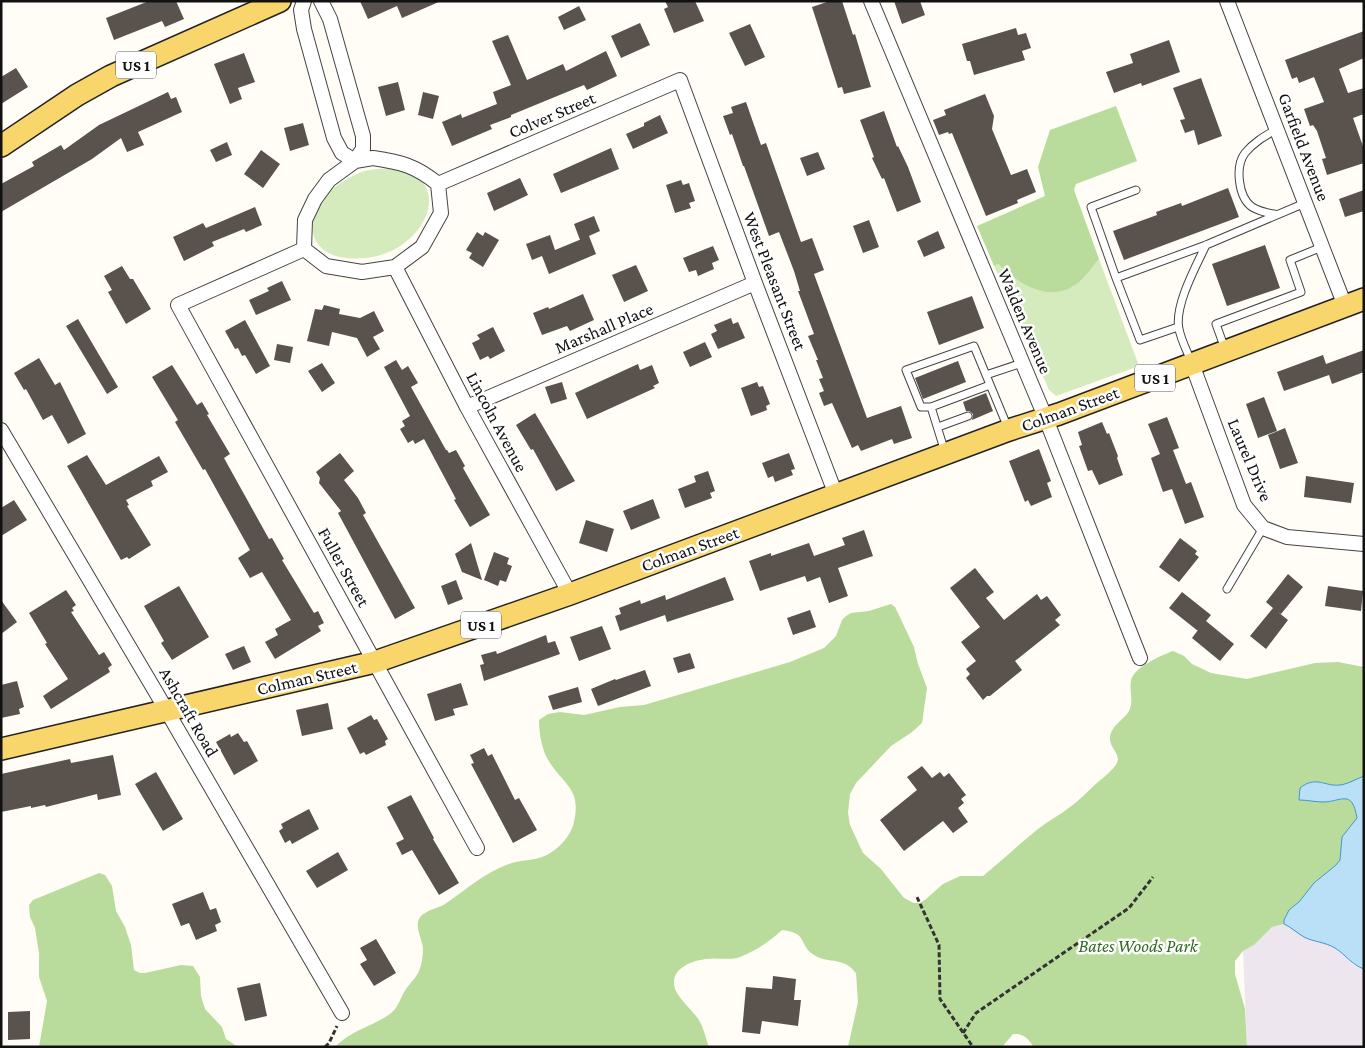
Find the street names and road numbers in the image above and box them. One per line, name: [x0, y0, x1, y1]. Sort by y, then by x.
road number: US 1: [116, 52, 156, 78]
street label: Colver Street: [506, 87, 599, 142]
street label: Garfield Avenue: [1274, 90, 1334, 204]
street label: West Pleasant Street: [739, 209, 811, 354]
street label: Walden Avenue: [994, 265, 1056, 377]
street label: Marshall Place: [552, 298, 656, 358]
road number: US 1: [1135, 364, 1175, 392]
street label: Lincoln Avenue: [462, 369, 532, 476]
street label: Colman Street: [1019, 382, 1122, 436]
street label: Laurel Drive: [1224, 416, 1276, 505]
street label: Colman Street: [639, 522, 742, 576]
street label: Fuller Street: [314, 524, 374, 611]
road number: US 1: [461, 612, 501, 638]
street label: Colman Street: [255, 657, 360, 699]
street label: Ashcraft Road: [155, 664, 223, 761]

